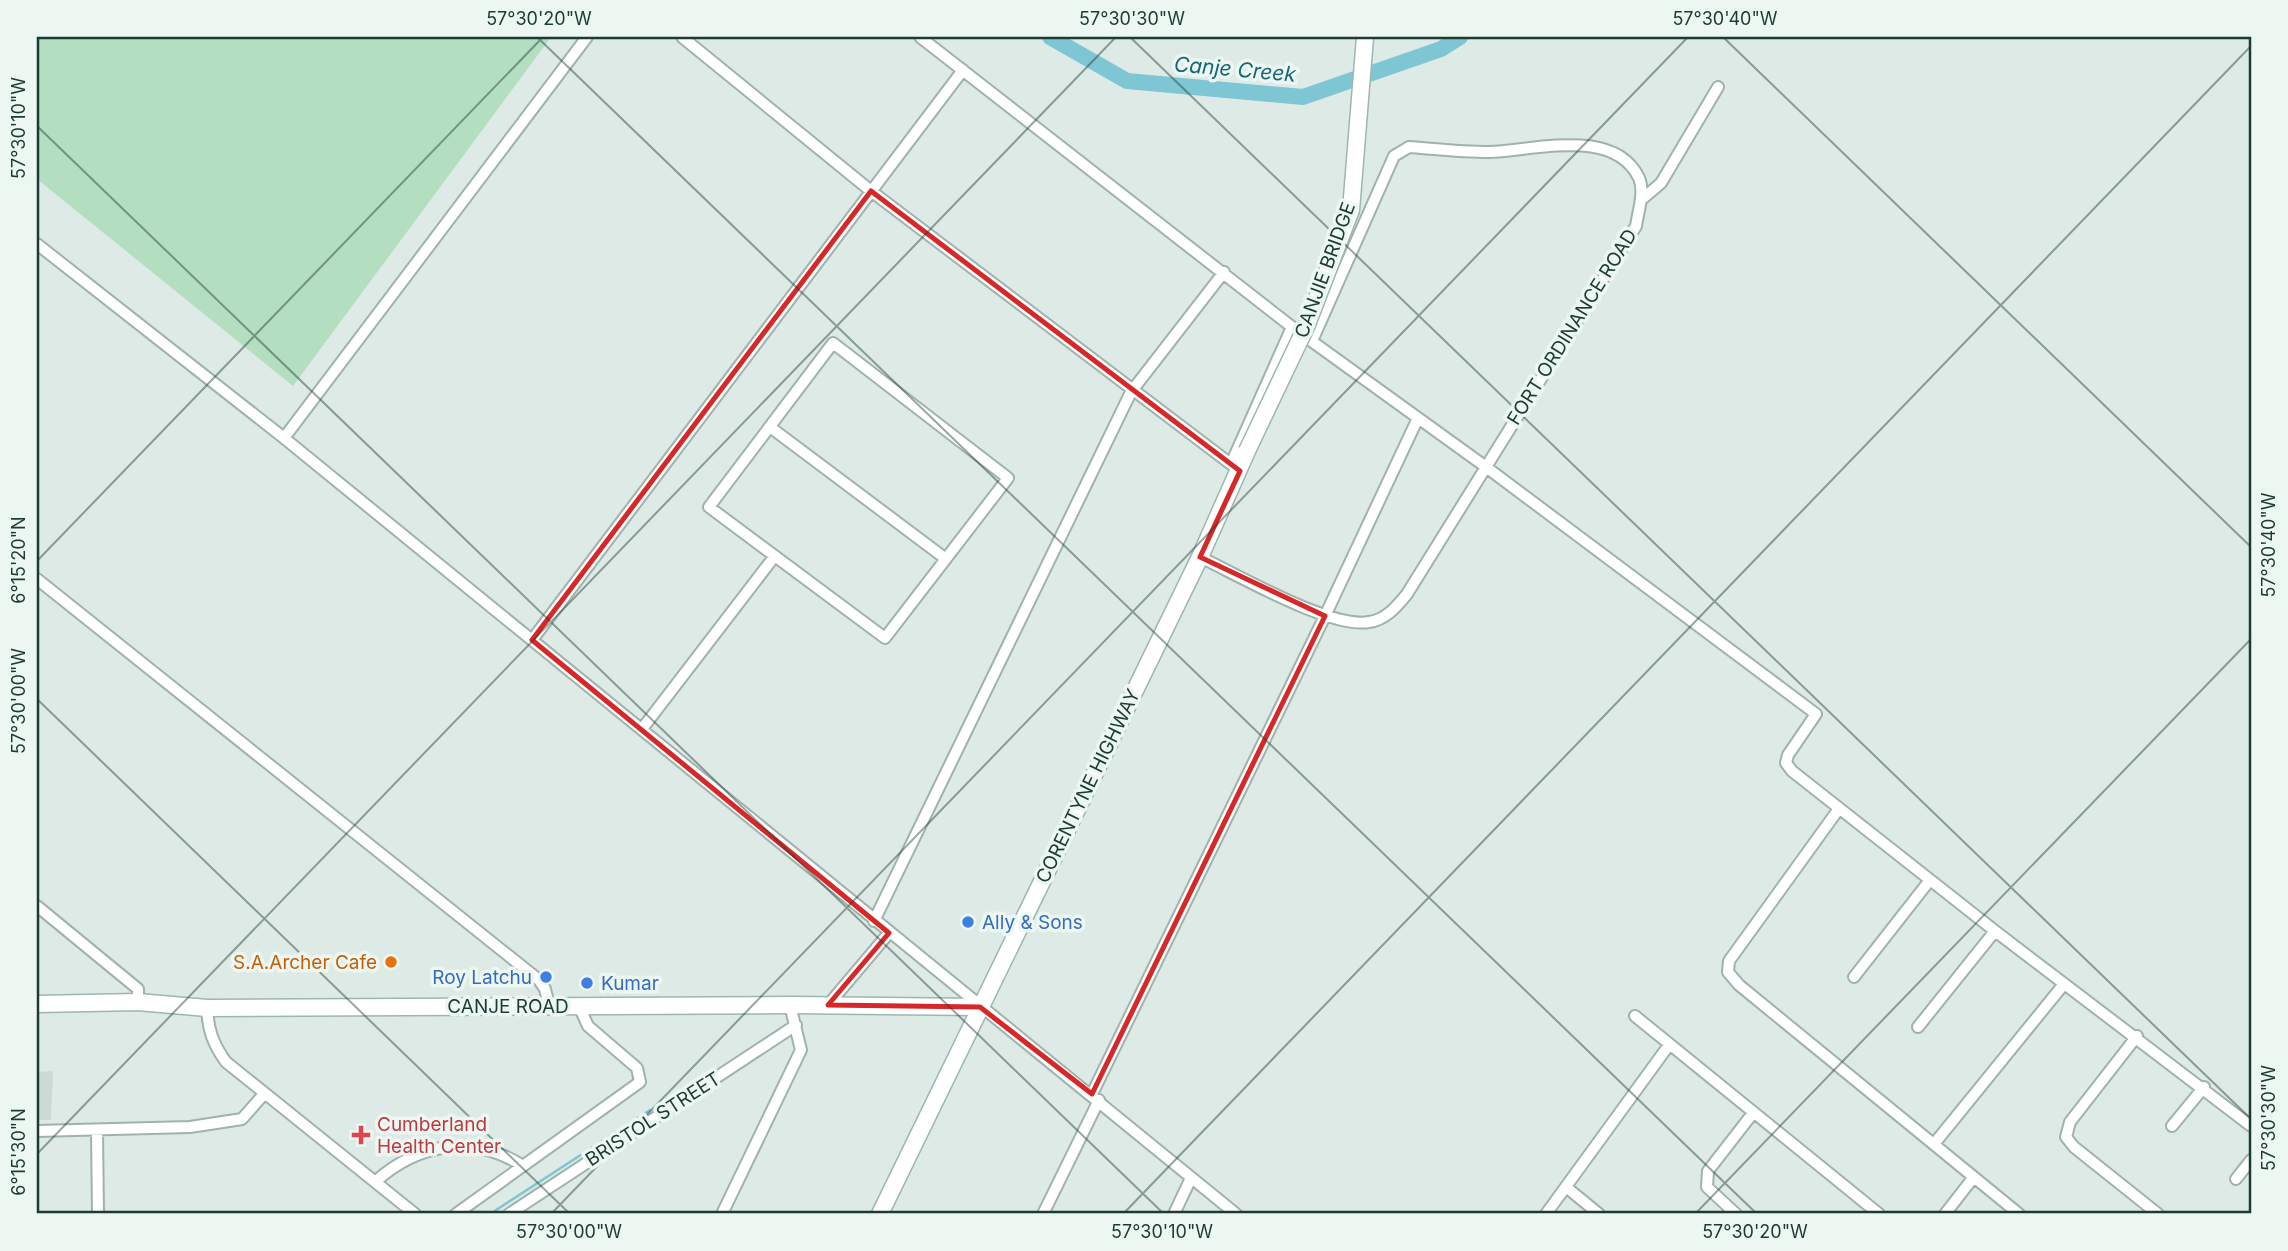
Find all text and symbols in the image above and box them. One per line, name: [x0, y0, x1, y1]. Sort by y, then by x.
text: 57°30'20"W: [486, 8, 592, 29]
text: 57°30'30"W: [1079, 8, 1185, 29]
text: 57°30'40"W: [1672, 8, 1778, 29]
water label: Canje Creek: [1173, 51, 1297, 87]
text: 57°30'10"W: [8, 77, 29, 179]
street label: CANJIE BRIDGE: [1290, 199, 1360, 341]
street label: FORT ORDINANCE ROAD: [1502, 225, 1642, 429]
text: 57°30'40"W: [2258, 492, 2279, 598]
text: 6°15'20"N: [8, 516, 29, 604]
text: 57°30'00"W: [8, 648, 29, 754]
street label: CORENTYNE HIGHWAY: [1031, 685, 1145, 887]
place label: Ally & Sons: [982, 911, 1083, 934]
marker: Ally & Sons: [960, 914, 976, 930]
place label: S.A.Archer Cafe: [233, 951, 377, 974]
marker: S.A.Archer Cafe: [383, 954, 399, 970]
place label: Roy Latchu: [432, 966, 532, 989]
marker: Roy Latchu: [538, 969, 554, 985]
place label: Kumar: [601, 972, 659, 995]
marker: Kumar: [579, 975, 595, 991]
street label: CANJE ROAD: [447, 995, 569, 1018]
text: 57°30'30"W: [2258, 1065, 2279, 1171]
street label: BRISTOL STREET: [581, 1067, 725, 1171]
text: 6°15'30"N: [8, 1108, 29, 1196]
place label: Cumberland Health Center: [377, 1113, 501, 1158]
marker: Cumberland Health Center: [351, 1125, 371, 1145]
text: 57°30'00"W: [516, 1221, 622, 1242]
text: 57°30'10"W: [1111, 1221, 1213, 1242]
text: 57°30'20"W: [1702, 1221, 1808, 1242]

